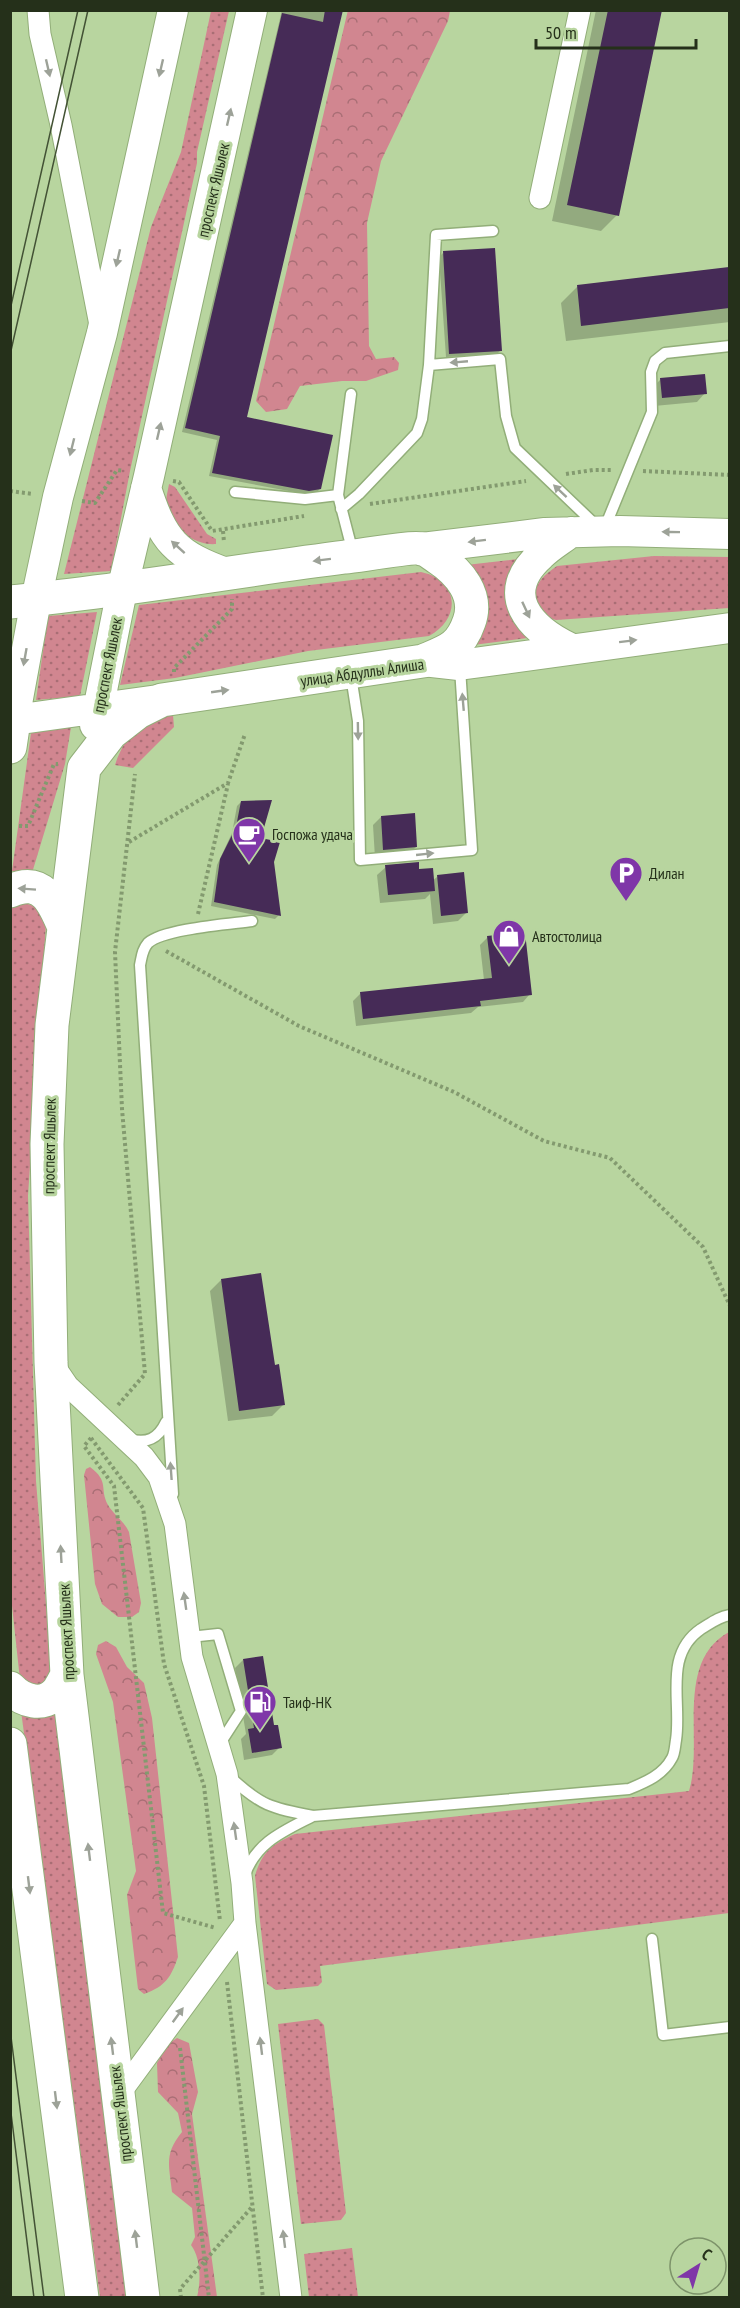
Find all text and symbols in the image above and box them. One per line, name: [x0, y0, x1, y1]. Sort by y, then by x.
scale bar: [536, 12, 696, 50]
text: 50 m: [545, 21, 577, 44]
one-way arrow: [155, 58, 165, 77]
one-way arrow: [44, 59, 53, 78]
one-way arrow: [224, 108, 234, 127]
street label: проспект Яшьлек: [192, 140, 234, 239]
one-way arrow: [113, 249, 123, 267]
one-way arrow: [449, 357, 468, 367]
one-way arrow: [155, 421, 165, 440]
one-way arrow: [67, 438, 76, 456]
one-way arrow: [554, 485, 568, 499]
one-way arrow: [662, 528, 681, 537]
one-way arrow: [467, 537, 486, 546]
one-way arrow: [170, 540, 185, 554]
one-way arrow: [312, 555, 331, 565]
one-way arrow: [521, 601, 530, 618]
street label: проспект Яшьлек: [88, 615, 126, 714]
one-way arrow: [619, 636, 638, 645]
one-way arrow: [21, 648, 30, 667]
street label: улица Абдуллы Алиша: [299, 653, 425, 691]
one-way arrow: [210, 686, 229, 696]
one-way arrow: [458, 692, 468, 711]
one-way arrow: [353, 721, 362, 740]
cafe icon: Госпожа удача: [231, 816, 267, 863]
place label: Госпожа удача: [272, 824, 353, 844]
one-way arrow: [416, 849, 435, 859]
parking icon: Дилан: [608, 855, 644, 902]
place label: Дилан: [649, 863, 685, 883]
one-way arrow: [17, 884, 36, 893]
shop icon: Автостолица: [491, 918, 527, 965]
place label: Автостолица: [532, 926, 602, 946]
street label: проспект Яшьлек: [38, 1097, 60, 1194]
one-way arrow: [167, 1462, 176, 1481]
one-way arrow: [57, 1544, 66, 1563]
street label: проспект Яшьлек: [53, 1583, 79, 1681]
one-way arrow: [180, 1591, 189, 1610]
fuel station icon: Таиф-НК: [242, 1684, 278, 1731]
place label: Таиф-НК: [283, 1692, 332, 1712]
one-way arrow: [230, 1822, 239, 1841]
one-way arrow: [84, 1843, 93, 1862]
one-way arrow: [24, 1876, 33, 1895]
one-way arrow: [171, 2007, 184, 2023]
one-way arrow: [107, 2036, 117, 2055]
one-way arrow: [256, 2036, 266, 2055]
street label: проспект Яшьлек: [104, 2064, 136, 2163]
one-way arrow: [52, 2090, 61, 2109]
one-way arrow: [131, 2230, 141, 2249]
one-way arrow: [279, 2230, 289, 2249]
north arrow: [668, 2236, 728, 2296]
text: С: [698, 2244, 717, 2265]

